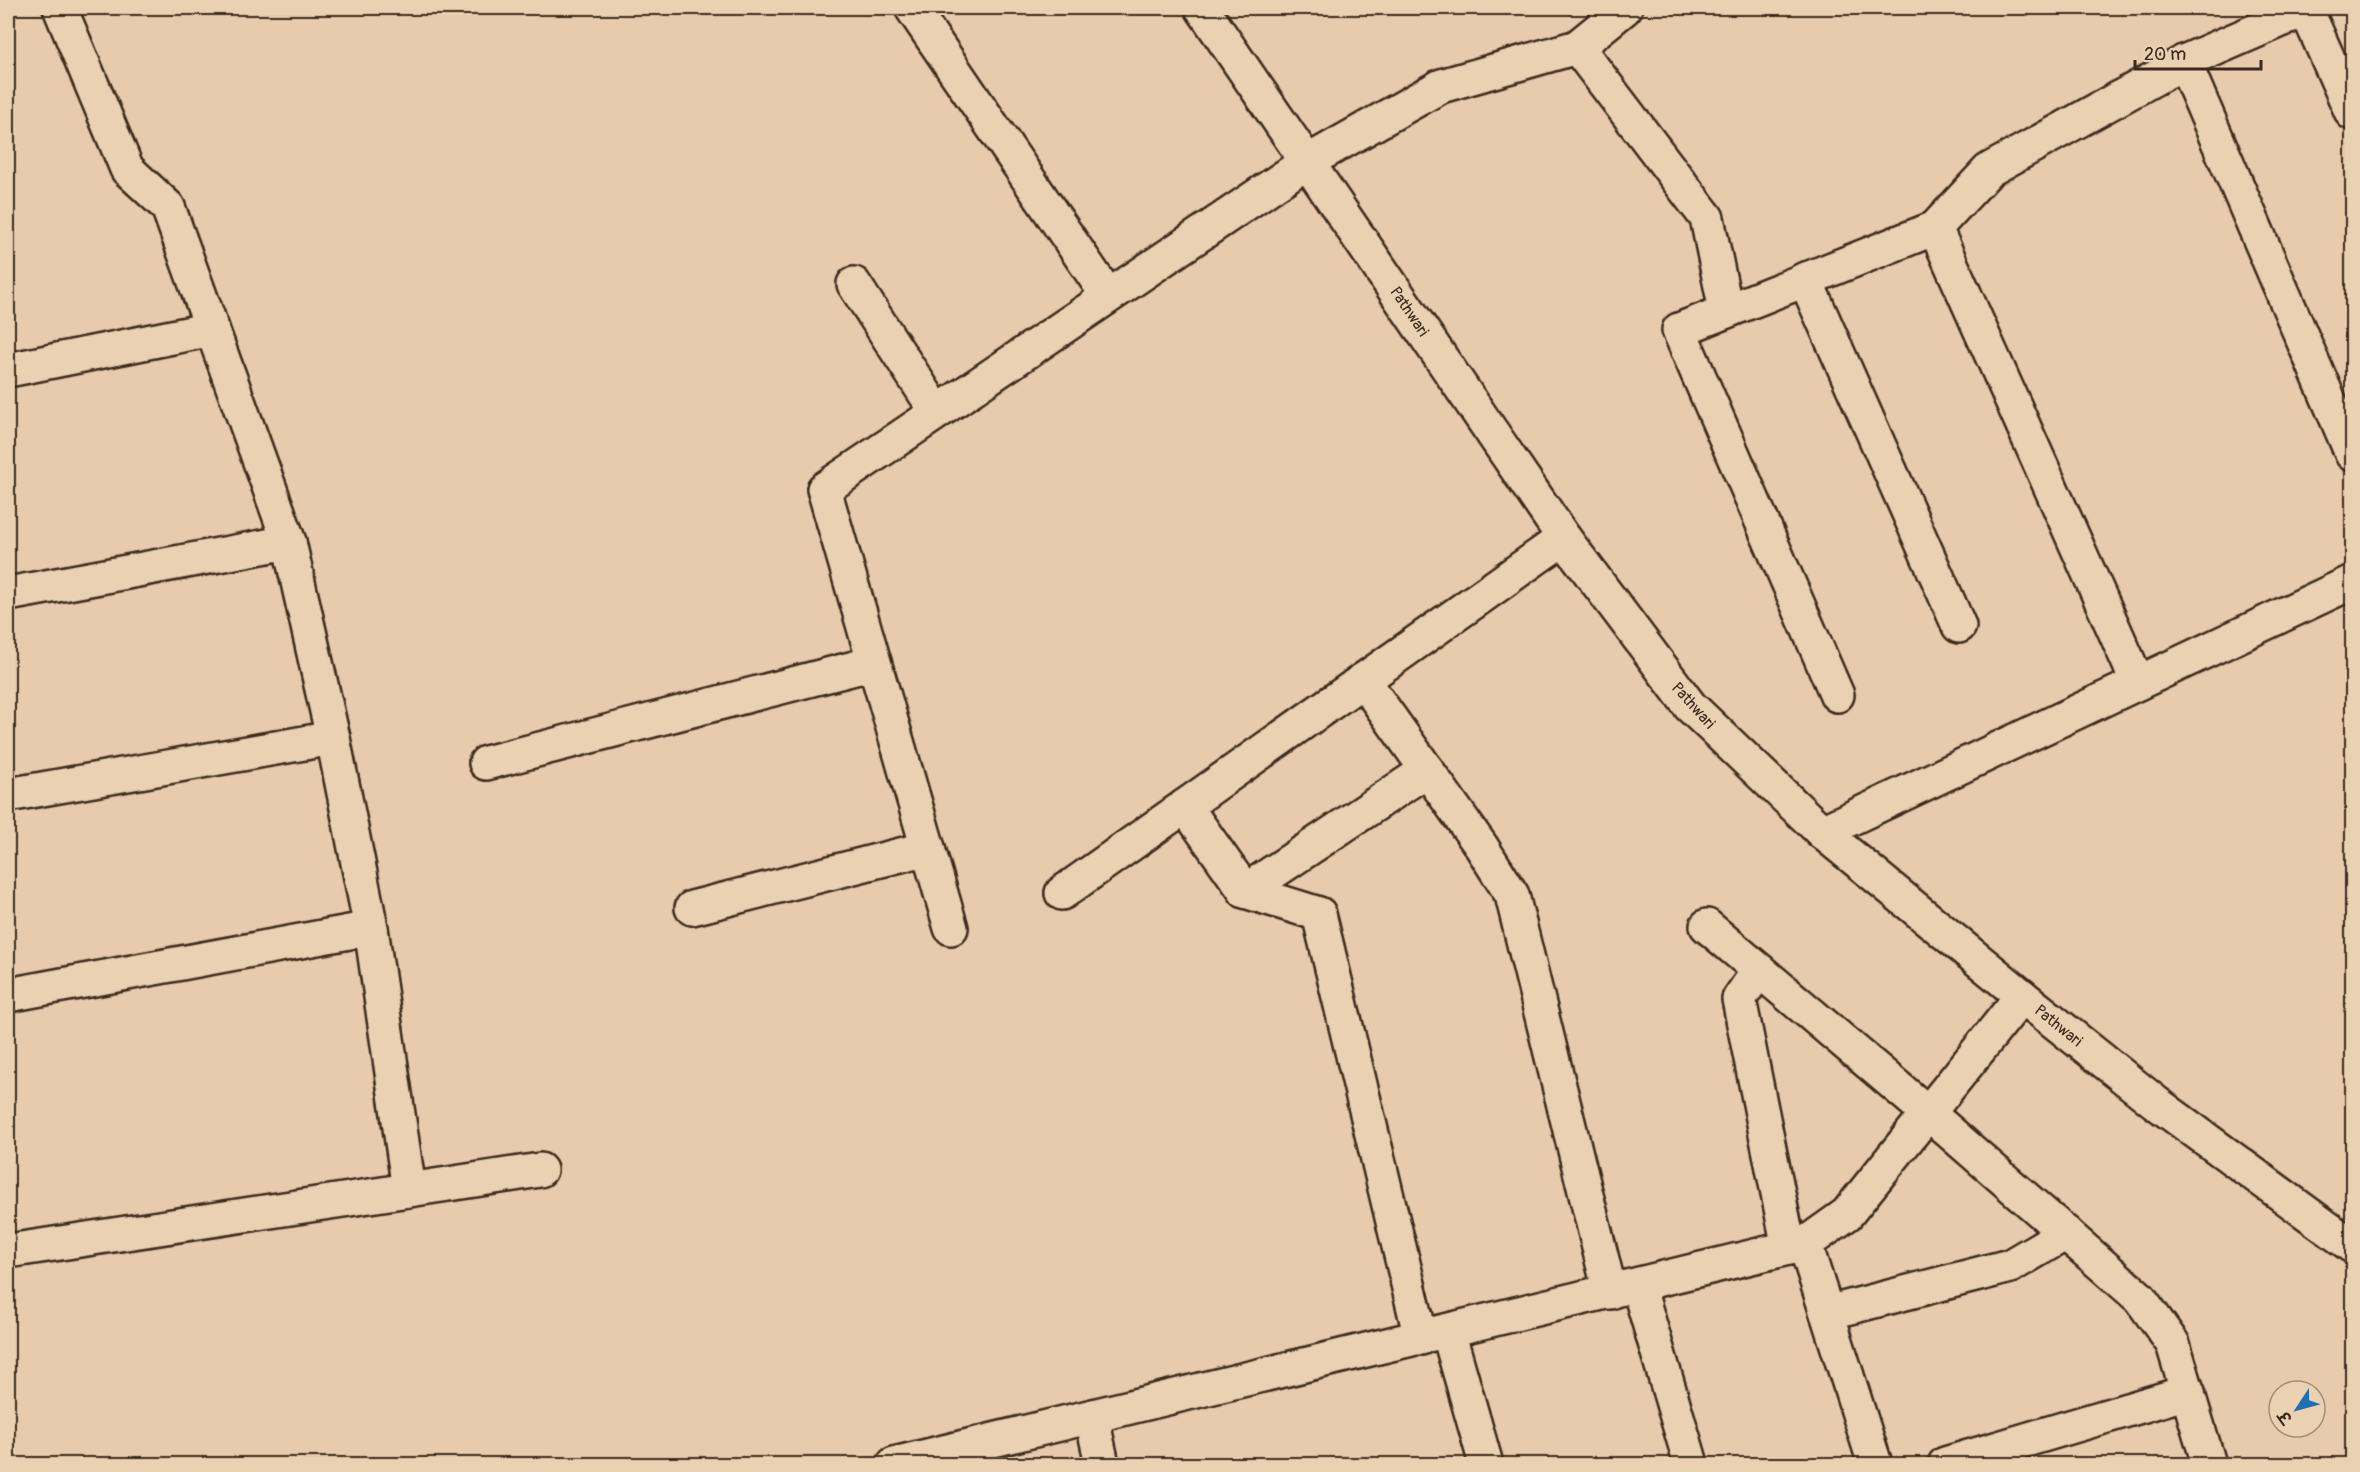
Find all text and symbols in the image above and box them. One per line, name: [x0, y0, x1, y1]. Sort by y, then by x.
scale bar: [2135, 33, 2261, 71]
text: 20 m: [2144, 43, 2186, 66]
street label: Pathwari: [1385, 283, 1433, 340]
street label: Pathwari: [1667, 678, 1719, 733]
street label: Pathwari: [2030, 1000, 2087, 1051]
north arrow: [2267, 1379, 2327, 1439]
text: उ: [2274, 1406, 2298, 1429]

